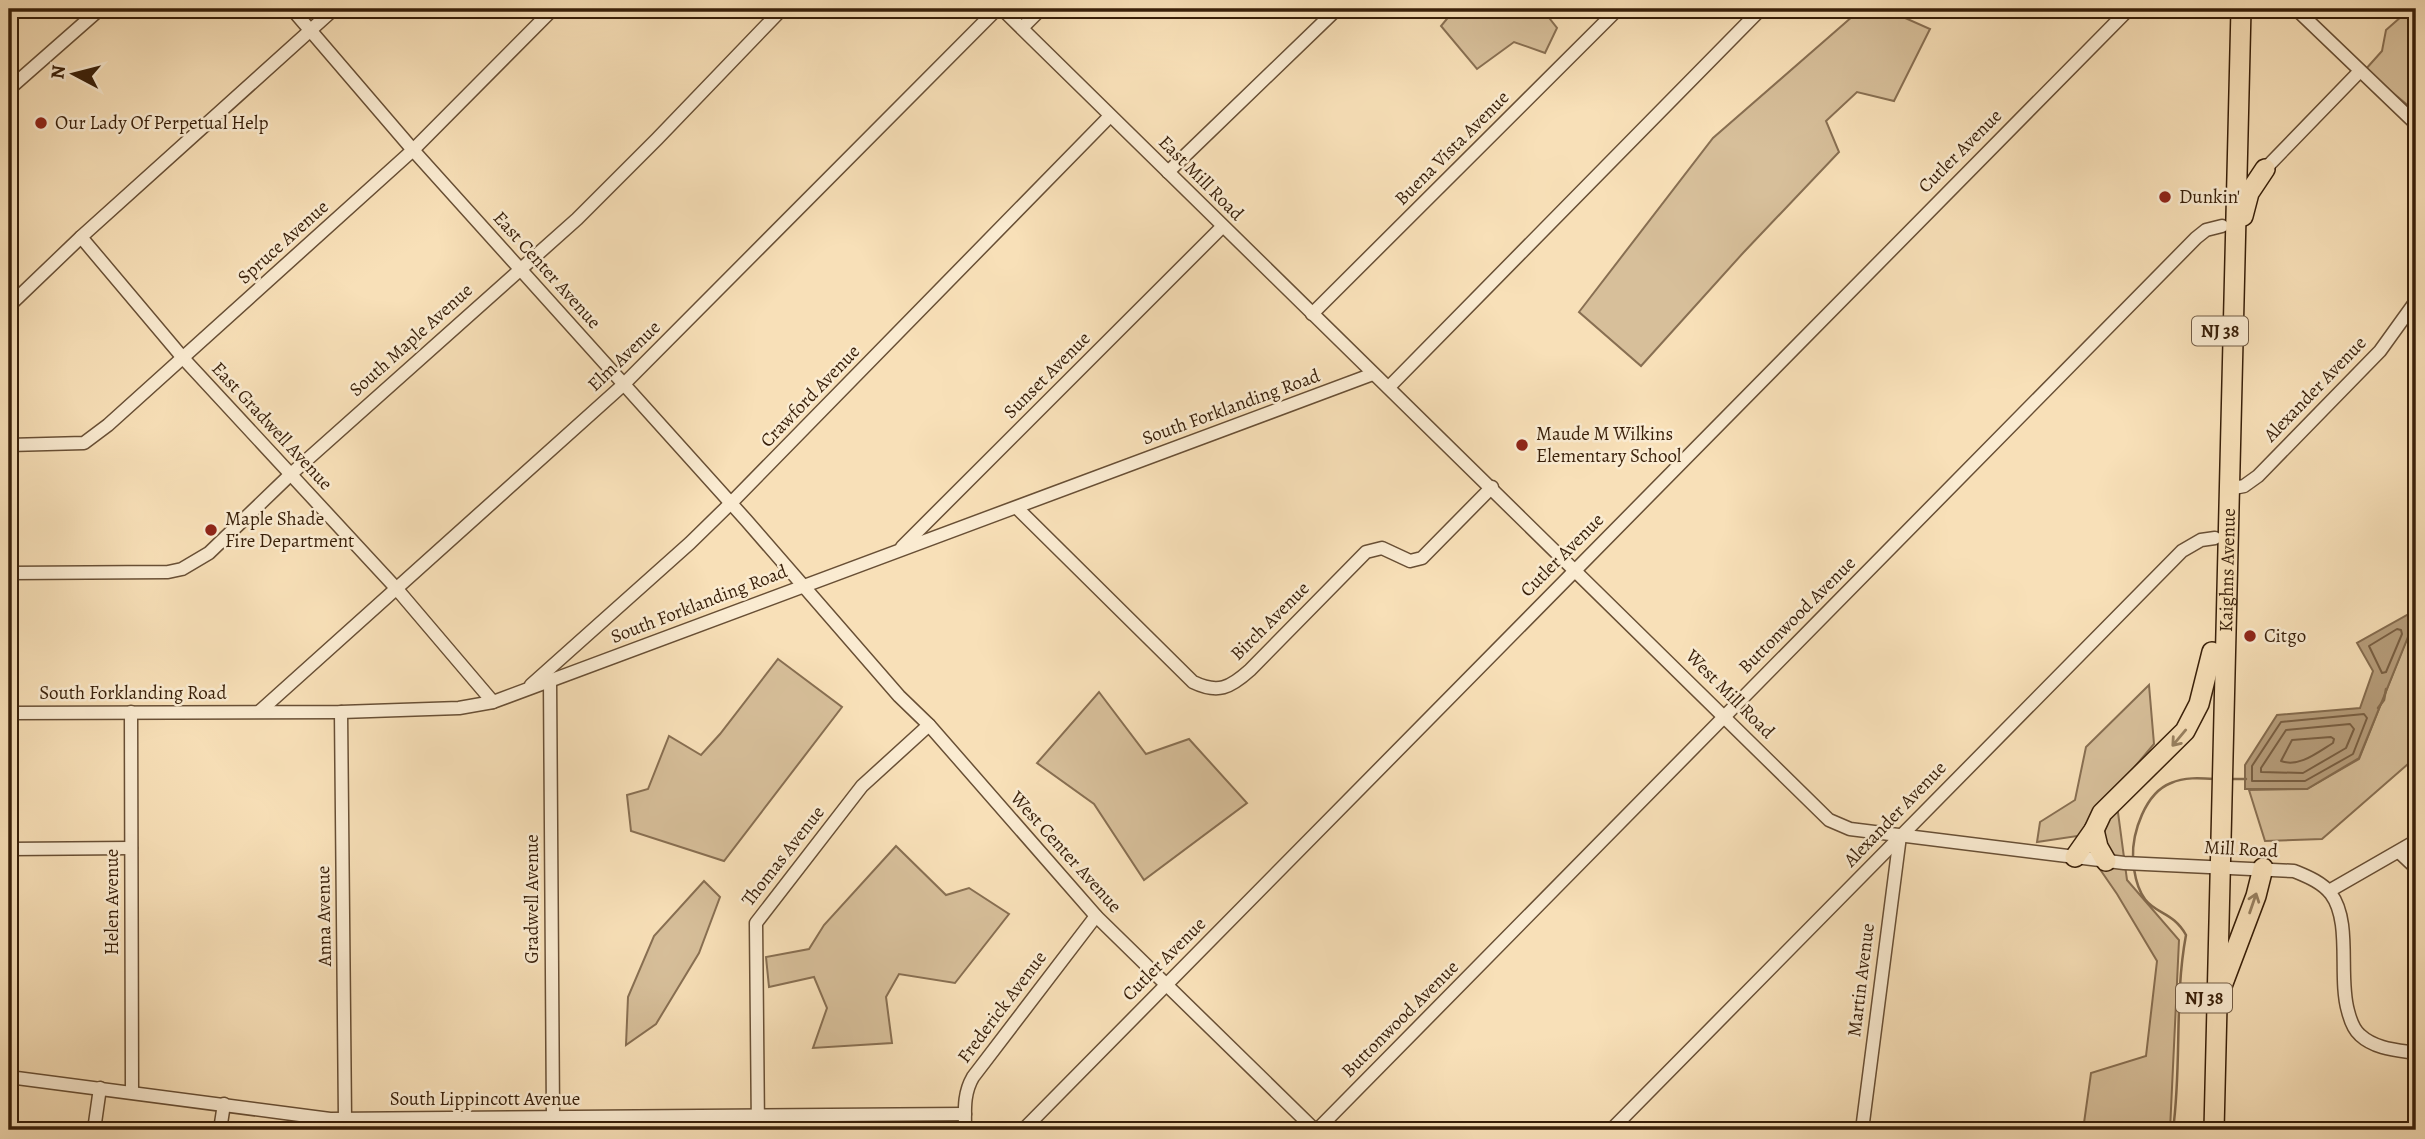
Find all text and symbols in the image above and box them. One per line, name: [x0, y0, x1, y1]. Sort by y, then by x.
north arrow: [38, 38, 108, 108]
text: N: [44, 63, 72, 81]
street label: Buena Vista Avenue: [1389, 85, 1515, 211]
street label: Cutler Avenue: [1912, 103, 2008, 199]
place label: Our Lady Of Perpetual Help: [55, 110, 268, 136]
marker: Our Lady Of Perpetual Help: [33, 115, 49, 131]
street label: East Mill Road: [1152, 129, 1250, 227]
place label: Dunkin': [2179, 184, 2240, 210]
marker: Dunkin': [2157, 189, 2173, 205]
street label: Spruce Avenue: [232, 194, 334, 290]
street label: East Center Avenue: [487, 205, 607, 335]
street label: South Maple Avenue: [344, 278, 478, 402]
street label: Elm Avenue: [582, 315, 666, 397]
road number: NJ 38: [2192, 316, 2248, 346]
street label: Sunset Avenue: [998, 326, 1096, 424]
street label: Alexander Avenue: [2257, 330, 2372, 448]
street label: Crawford Avenue: [754, 339, 866, 453]
street label: East Gradwell Avenue: [206, 356, 338, 496]
street label: South Forklanding Road: [1139, 362, 1324, 451]
place label: Maude M Wilkins Elementary School: [1536, 421, 1682, 469]
marker: Maude M Wilkins Elementary School: [1514, 437, 1530, 453]
place label: Maple Shade Fire Department: [225, 506, 354, 554]
street label: Cutler Avenue: [1514, 507, 1610, 603]
street label: Kaighns Avenue: [2213, 508, 2242, 633]
marker: Maple Shade Fire Department: [203, 522, 219, 538]
street label: Buttonwood Avenue: [1733, 551, 1861, 679]
street label: South Forklanding Road: [607, 558, 792, 650]
street label: Birch Avenue: [1225, 576, 1315, 666]
place label: Citgo: [2264, 623, 2306, 649]
marker: Citgo: [2242, 628, 2258, 644]
street label: West Mill Road: [1679, 643, 1781, 745]
street label: South Forklanding Road: [39, 680, 227, 706]
one-way arrow: [2171, 728, 2187, 746]
street label: Alexander Avenue: [1837, 755, 1952, 873]
street label: West Center Avenue: [1004, 785, 1128, 918]
street label: Thomas Avenue: [736, 800, 830, 912]
street label: Gradwell Avenue: [519, 834, 545, 964]
street label: Mill Road: [2203, 834, 2279, 864]
street label: Helen Avenue: [99, 849, 125, 955]
street label: Anna Avenue: [310, 865, 338, 968]
one-way arrow: [2248, 893, 2260, 915]
street label: Cutler Avenue: [1116, 911, 1212, 1007]
street label: Martin Avenue: [1841, 922, 1881, 1038]
street label: Frederick Avenue: [951, 946, 1053, 1068]
street label: Buttonwood Avenue: [1336, 955, 1464, 1083]
road number: NJ 38: [2176, 984, 2232, 1013]
street label: South Lippincott Avenue: [390, 1086, 580, 1112]

